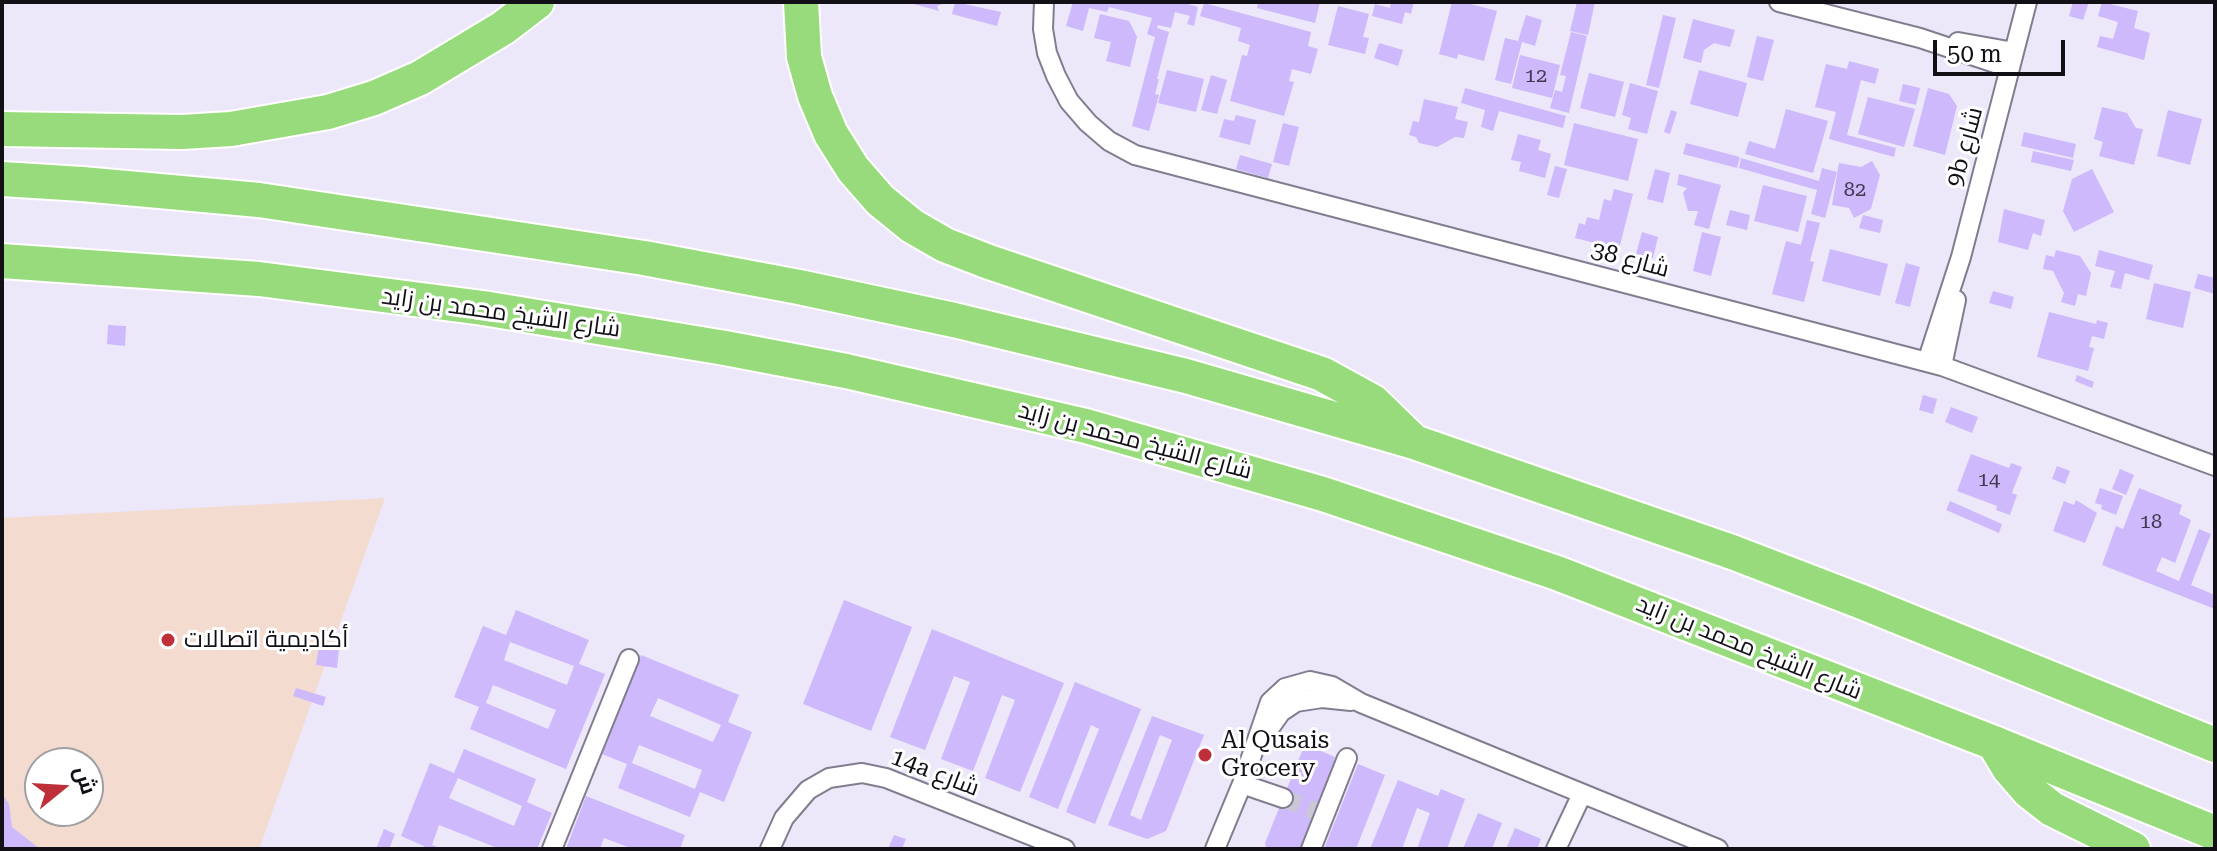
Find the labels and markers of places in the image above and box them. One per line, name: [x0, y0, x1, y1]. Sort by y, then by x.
place label: أكاديمية اتصالات: [184, 626, 349, 654]
marker: أكاديمية اتصالات: [159, 631, 177, 649]
place label: Al Qusais Grocery: [1221, 727, 1329, 783]
marker: Al Qusais Grocery: [1196, 746, 1214, 764]

